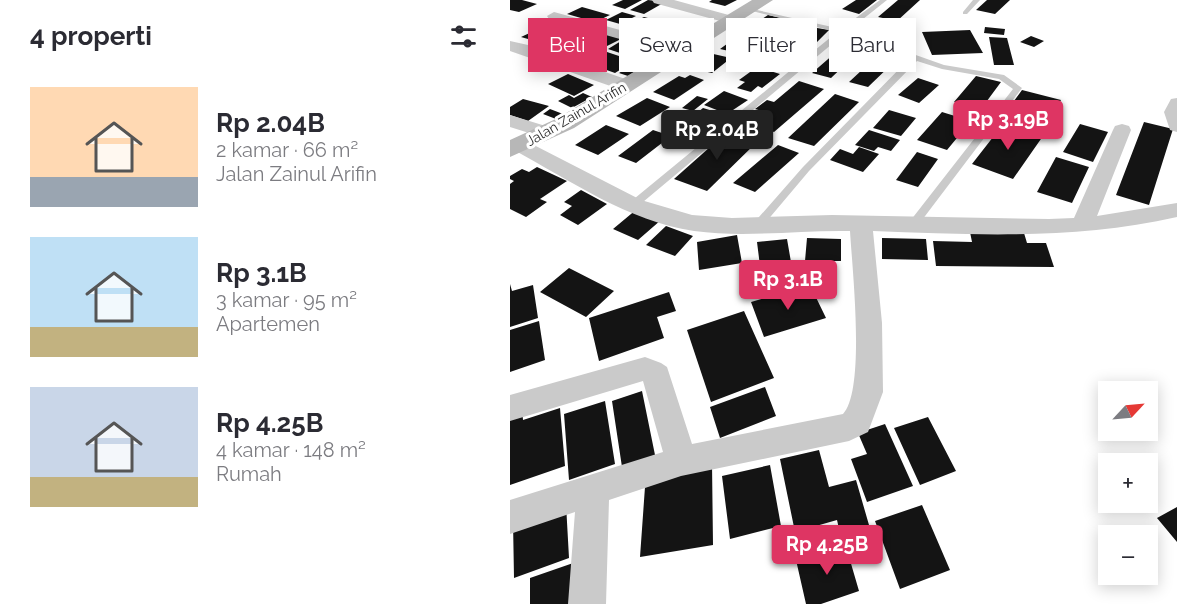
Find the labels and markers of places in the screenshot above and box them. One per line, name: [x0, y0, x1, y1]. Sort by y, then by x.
pin: Rp 3.19B: [946, 100, 1070, 151]
pin: Rp 2.04B: [655, 110, 779, 161]
pin: Rp 3.1B: [733, 260, 843, 311]
pin: Rp 4.25B: [765, 525, 889, 576]

